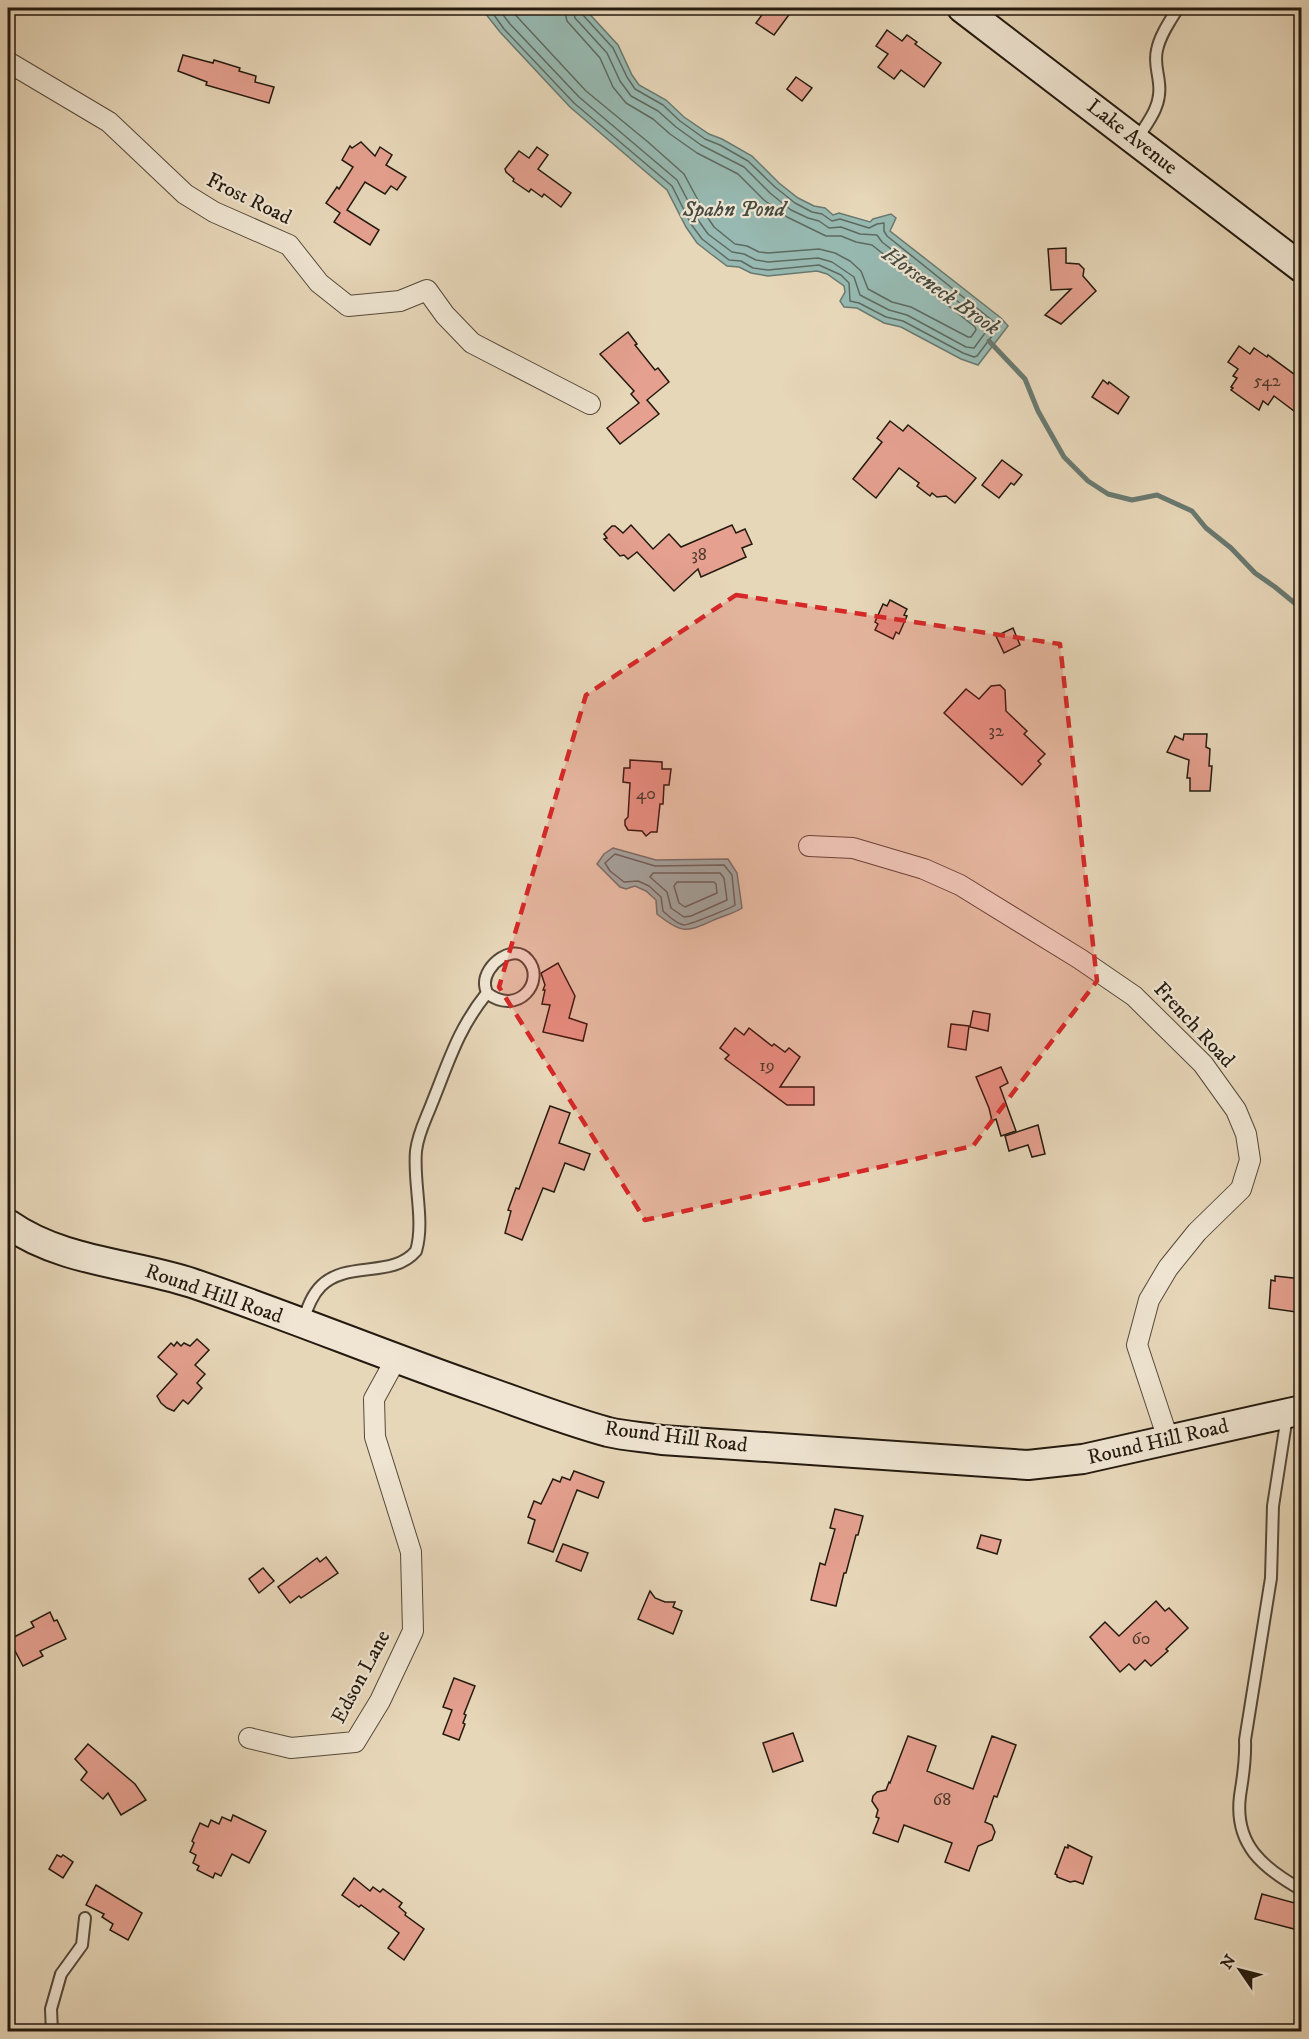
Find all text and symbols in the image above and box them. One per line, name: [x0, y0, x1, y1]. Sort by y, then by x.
street label: Lake Avenue: [1081, 94, 1183, 181]
street label: Frost Road: [202, 167, 296, 231]
water label: Spahn Pond: [682, 196, 789, 223]
water label: Horseneck Brook: [876, 240, 1006, 342]
house number: 542: [1253, 370, 1281, 392]
house number: 38: [691, 544, 707, 566]
house number: 32: [988, 720, 1004, 742]
house number: 40: [636, 783, 656, 805]
street label: French Road: [1148, 977, 1240, 1073]
house number: 19: [759, 1055, 775, 1077]
street label: Round Hill Road: [142, 1258, 287, 1330]
street label: Round Hill Road: [1085, 1413, 1231, 1471]
street label: Round Hill Road: [603, 1415, 749, 1459]
street label: Edson Lane: [326, 1626, 396, 1728]
house number: 60: [1131, 1628, 1151, 1650]
house number: 68: [933, 1789, 951, 1811]
north arrow: [1210, 1940, 1270, 2000]
text: N: [1217, 1951, 1240, 1973]

